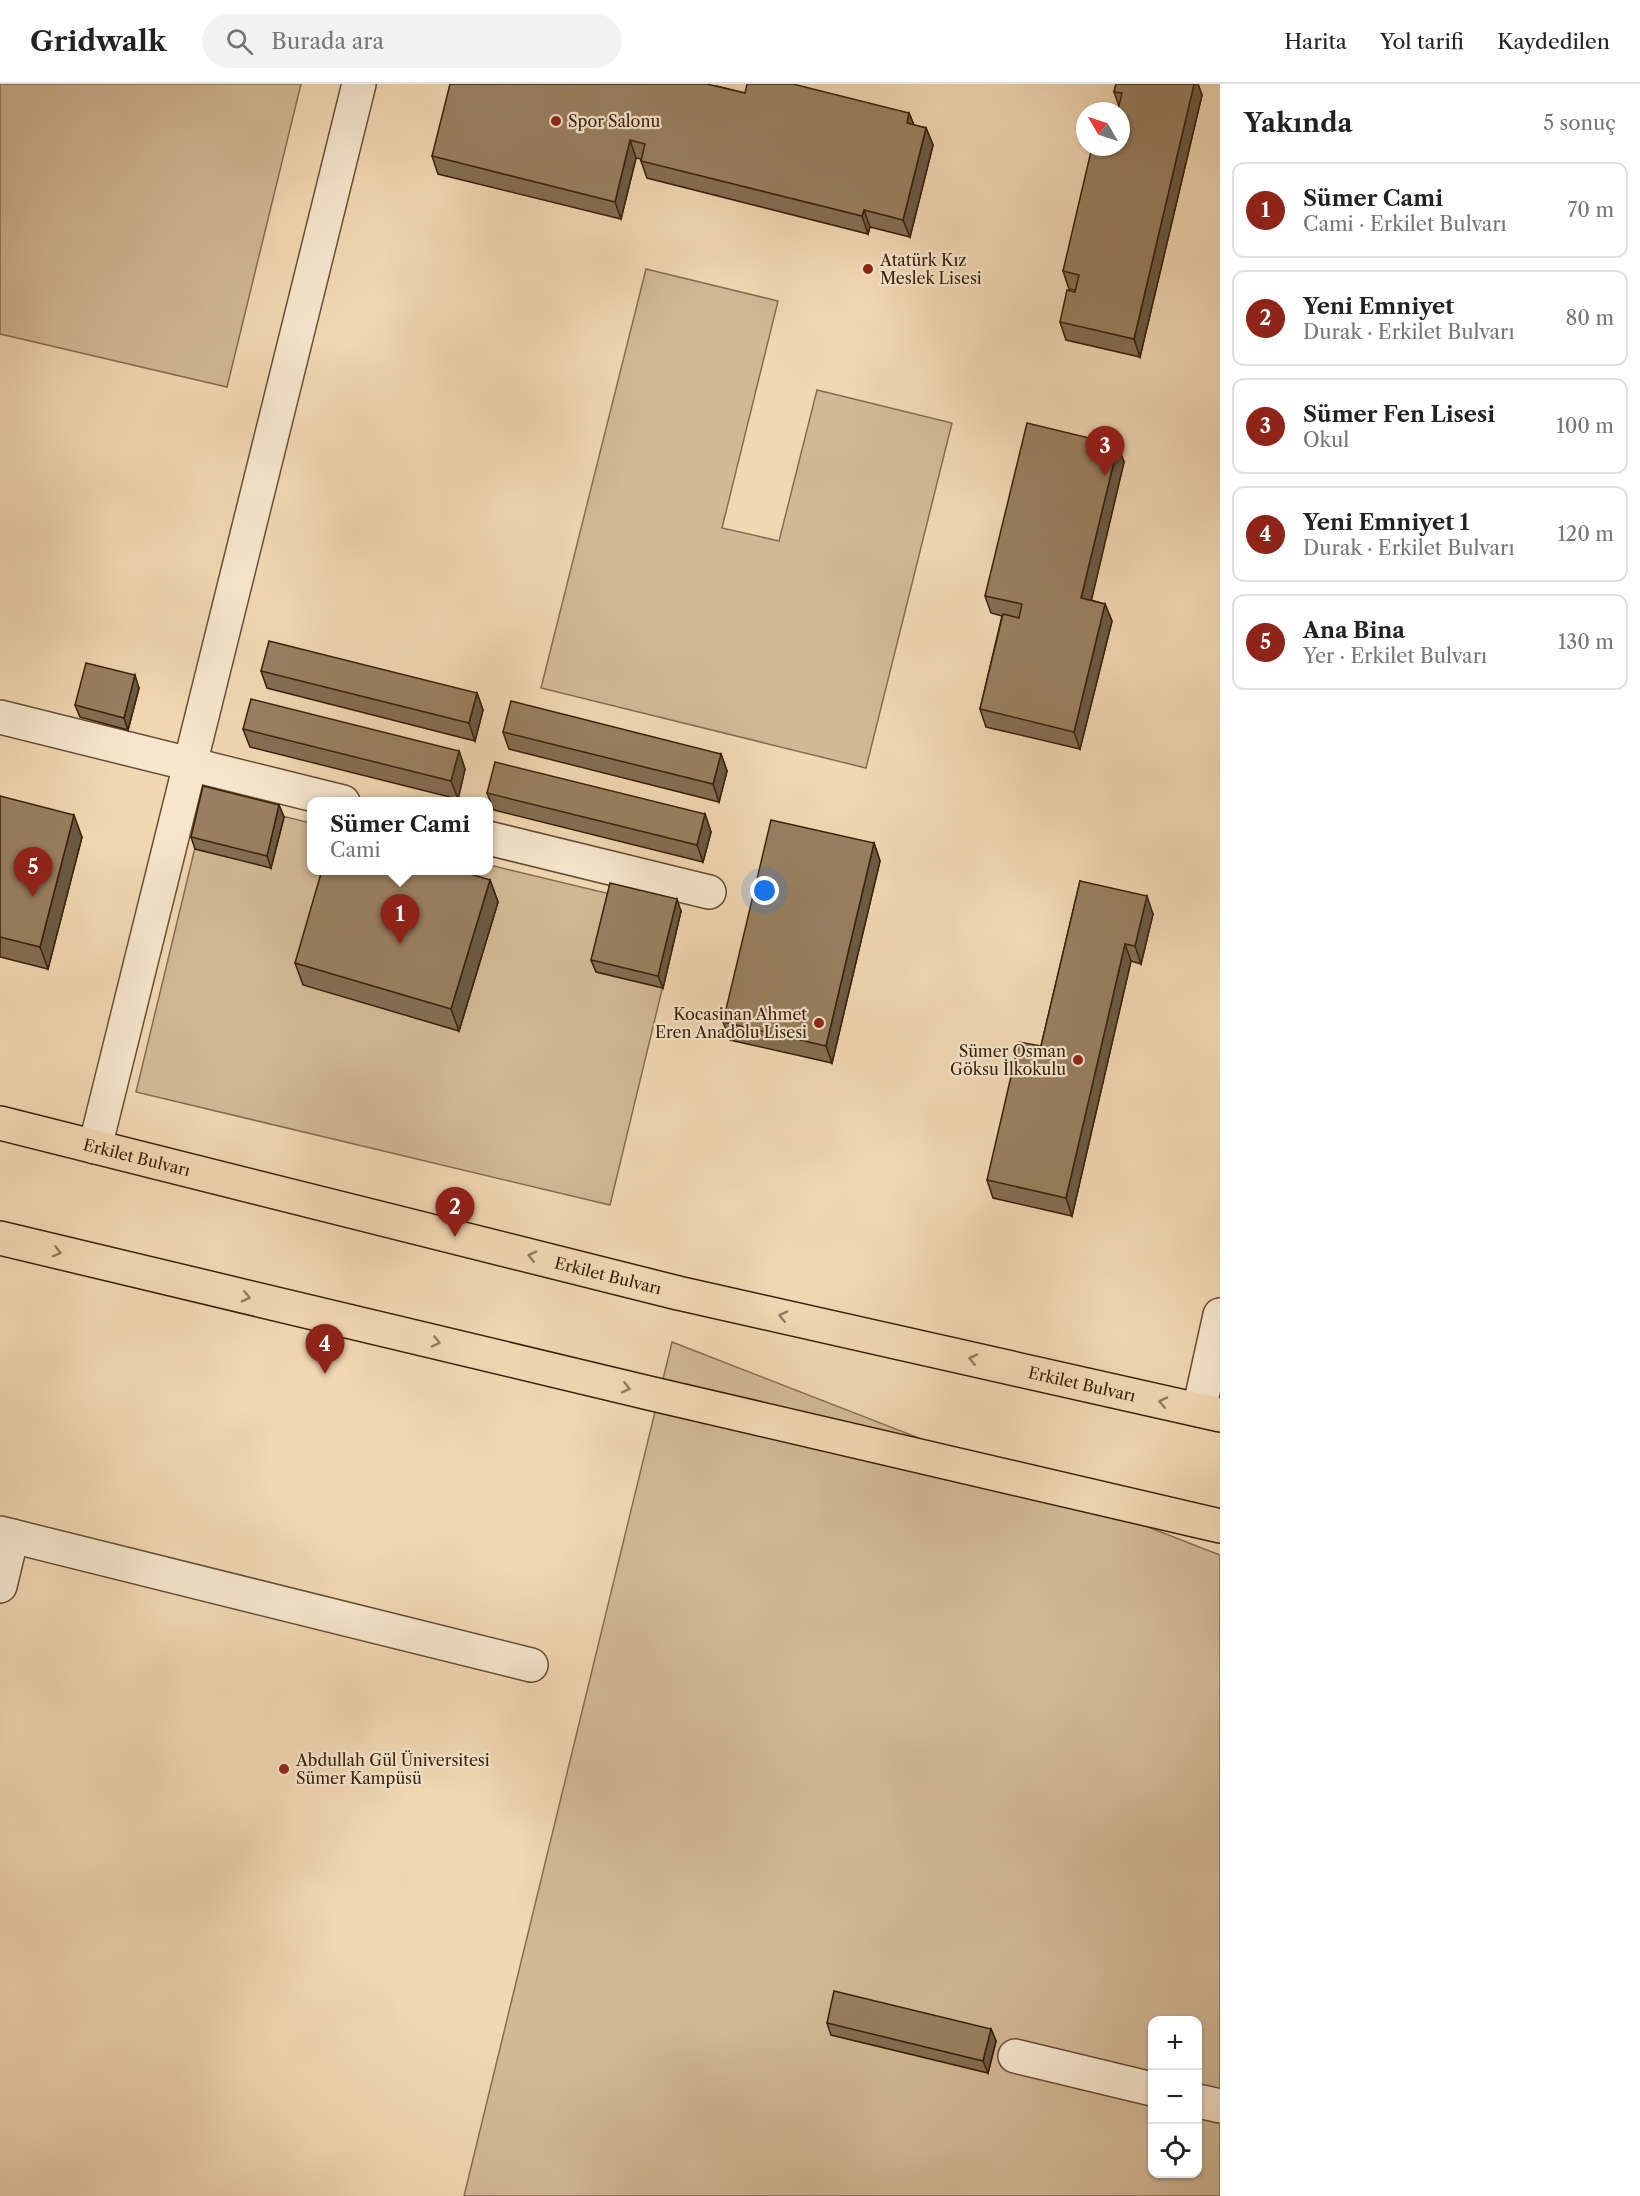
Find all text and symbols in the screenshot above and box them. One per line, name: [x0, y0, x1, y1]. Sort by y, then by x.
search box: [202, 14, 622, 68]
text: Gridwalk: [30, 24, 166, 58]
icon: search: [223, 25, 256, 58]
text: Burada ara: [271, 28, 384, 55]
text: Harita: [1284, 29, 1347, 54]
text: Yol tarifi: [1380, 29, 1464, 54]
text: Kaydedilen: [1497, 29, 1610, 54]
north arrow: [1076, 102, 1130, 156]
text: Yakında: [1244, 107, 1353, 139]
place label: Spor Salonu: [568, 111, 660, 131]
text: 5 sonuç: [1543, 111, 1616, 135]
marker: Spor Salonu: [549, 114, 563, 128]
text: Sümer Cami: [1303, 185, 1443, 212]
text: 1: [1261, 198, 1270, 222]
text: 70 m: [1568, 198, 1614, 222]
text: Cami · Erkilet Bulvarı: [1303, 212, 1507, 236]
place label: Atatürk Kız Meslek Lisesi: [879, 250, 982, 288]
marker: Atatürk Kız Meslek Lisesi: [861, 262, 875, 276]
text: Yeni Emniyet: [1303, 293, 1454, 320]
text: 2: [1260, 306, 1271, 330]
text: 80 m: [1566, 306, 1614, 330]
text: Durak · Erkilet Bulvarı: [1303, 320, 1515, 344]
text: Sümer Fen Lisesi: [1303, 401, 1495, 428]
text: 3: [1260, 414, 1271, 438]
text: 100 m: [1556, 414, 1614, 438]
pin: 3: [1086, 426, 1124, 476]
text: Okul: [1303, 428, 1349, 452]
text: Yeni Emniyet 1: [1303, 509, 1470, 536]
text: 4: [1260, 522, 1271, 546]
text: 120 m: [1557, 522, 1614, 546]
text: Durak · Erkilet Bulvarı: [1303, 536, 1515, 560]
text: Ana Bina: [1303, 617, 1405, 644]
text: 5: [1260, 630, 1271, 654]
text: 130 m: [1558, 630, 1614, 654]
text: Yer · Erkilet Bulvarı: [1303, 644, 1487, 668]
popup: [307, 797, 493, 875]
text: Sümer Cami: [330, 811, 470, 838]
text: Cami: [330, 838, 381, 862]
pin: 5: [14, 848, 52, 897]
your location: [750, 876, 779, 905]
pin: 1: [380, 894, 420, 944]
place label: Kocasinan Ahmet Eren Anadolu Lisesi: [655, 1004, 807, 1042]
marker: Kocasinan Ahmet Eren Anadolu Lisesi: [812, 1016, 826, 1030]
place label: Sümer Osman Göksu İlkokulu: [950, 1041, 1066, 1079]
marker: Sümer Osman Göksu İlkokulu: [1071, 1053, 1085, 1067]
street label: Erkilet Bulvarı: [81, 1134, 192, 1180]
pin: 2: [436, 1188, 474, 1237]
one-way arrow: [52, 1244, 62, 1257]
one-way arrow: [527, 1251, 537, 1264]
street label: Erkilet Bulvarı: [553, 1252, 664, 1299]
one-way arrow: [241, 1290, 251, 1303]
one-way arrow: [778, 1311, 788, 1324]
pin: 4: [306, 1324, 344, 1374]
one-way arrow: [431, 1335, 441, 1348]
one-way arrow: [968, 1354, 978, 1367]
street label: Erkilet Bulvarı: [1026, 1362, 1138, 1406]
one-way arrow: [621, 1380, 631, 1393]
one-way arrow: [1158, 1396, 1168, 1409]
place label: Abdullah Gül Üniversitesi Sümer Kampüsü: [295, 1750, 490, 1788]
marker: Abdullah Gül Üniversitesi Sümer Kampüsü: [277, 1762, 291, 1776]
map controls: [1148, 2016, 1202, 2178]
button: +: [1148, 2016, 1202, 2070]
button: −: [1148, 2070, 1202, 2124]
button: locate: [1148, 2124, 1202, 2178]

